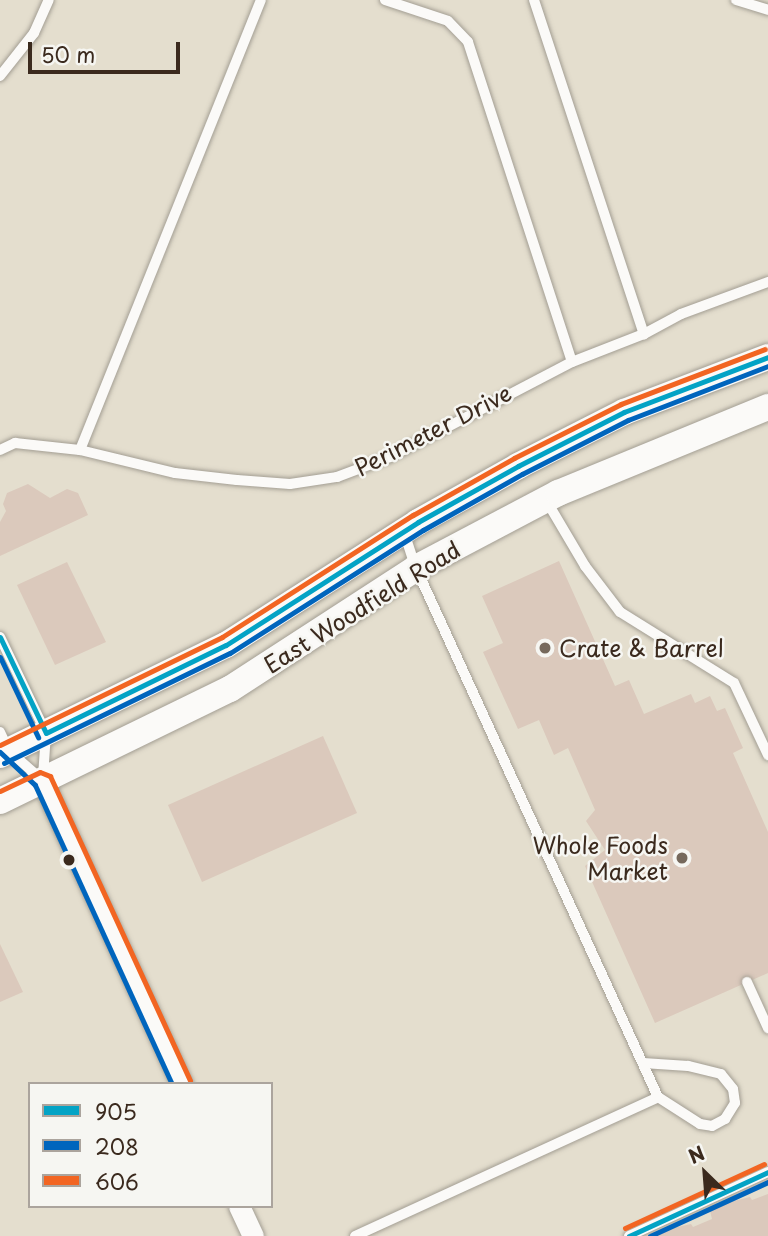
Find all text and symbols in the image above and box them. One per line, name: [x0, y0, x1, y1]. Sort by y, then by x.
scale bar: [32, 28, 184, 72]
text: 50 m: [41, 38, 95, 70]
street label: Perimeter Drive: [350, 378, 516, 482]
street label: East Woodfield Road: [259, 535, 465, 679]
place label: Crate & Barrel: [559, 634, 723, 662]
marker: Crate & Barrel: [537, 640, 553, 656]
place label: Whole Foods Market: [530, 831, 668, 885]
marker: Whole Foods Market: [674, 850, 690, 866]
unlabelled marker: [62, 853, 76, 867]
legend: [28, 1082, 273, 1208]
text: 905: [95, 1095, 137, 1127]
text: 208: [95, 1130, 139, 1162]
north arrow: [670, 1138, 740, 1208]
text: N: [683, 1138, 709, 1170]
text: 606: [95, 1165, 139, 1197]

